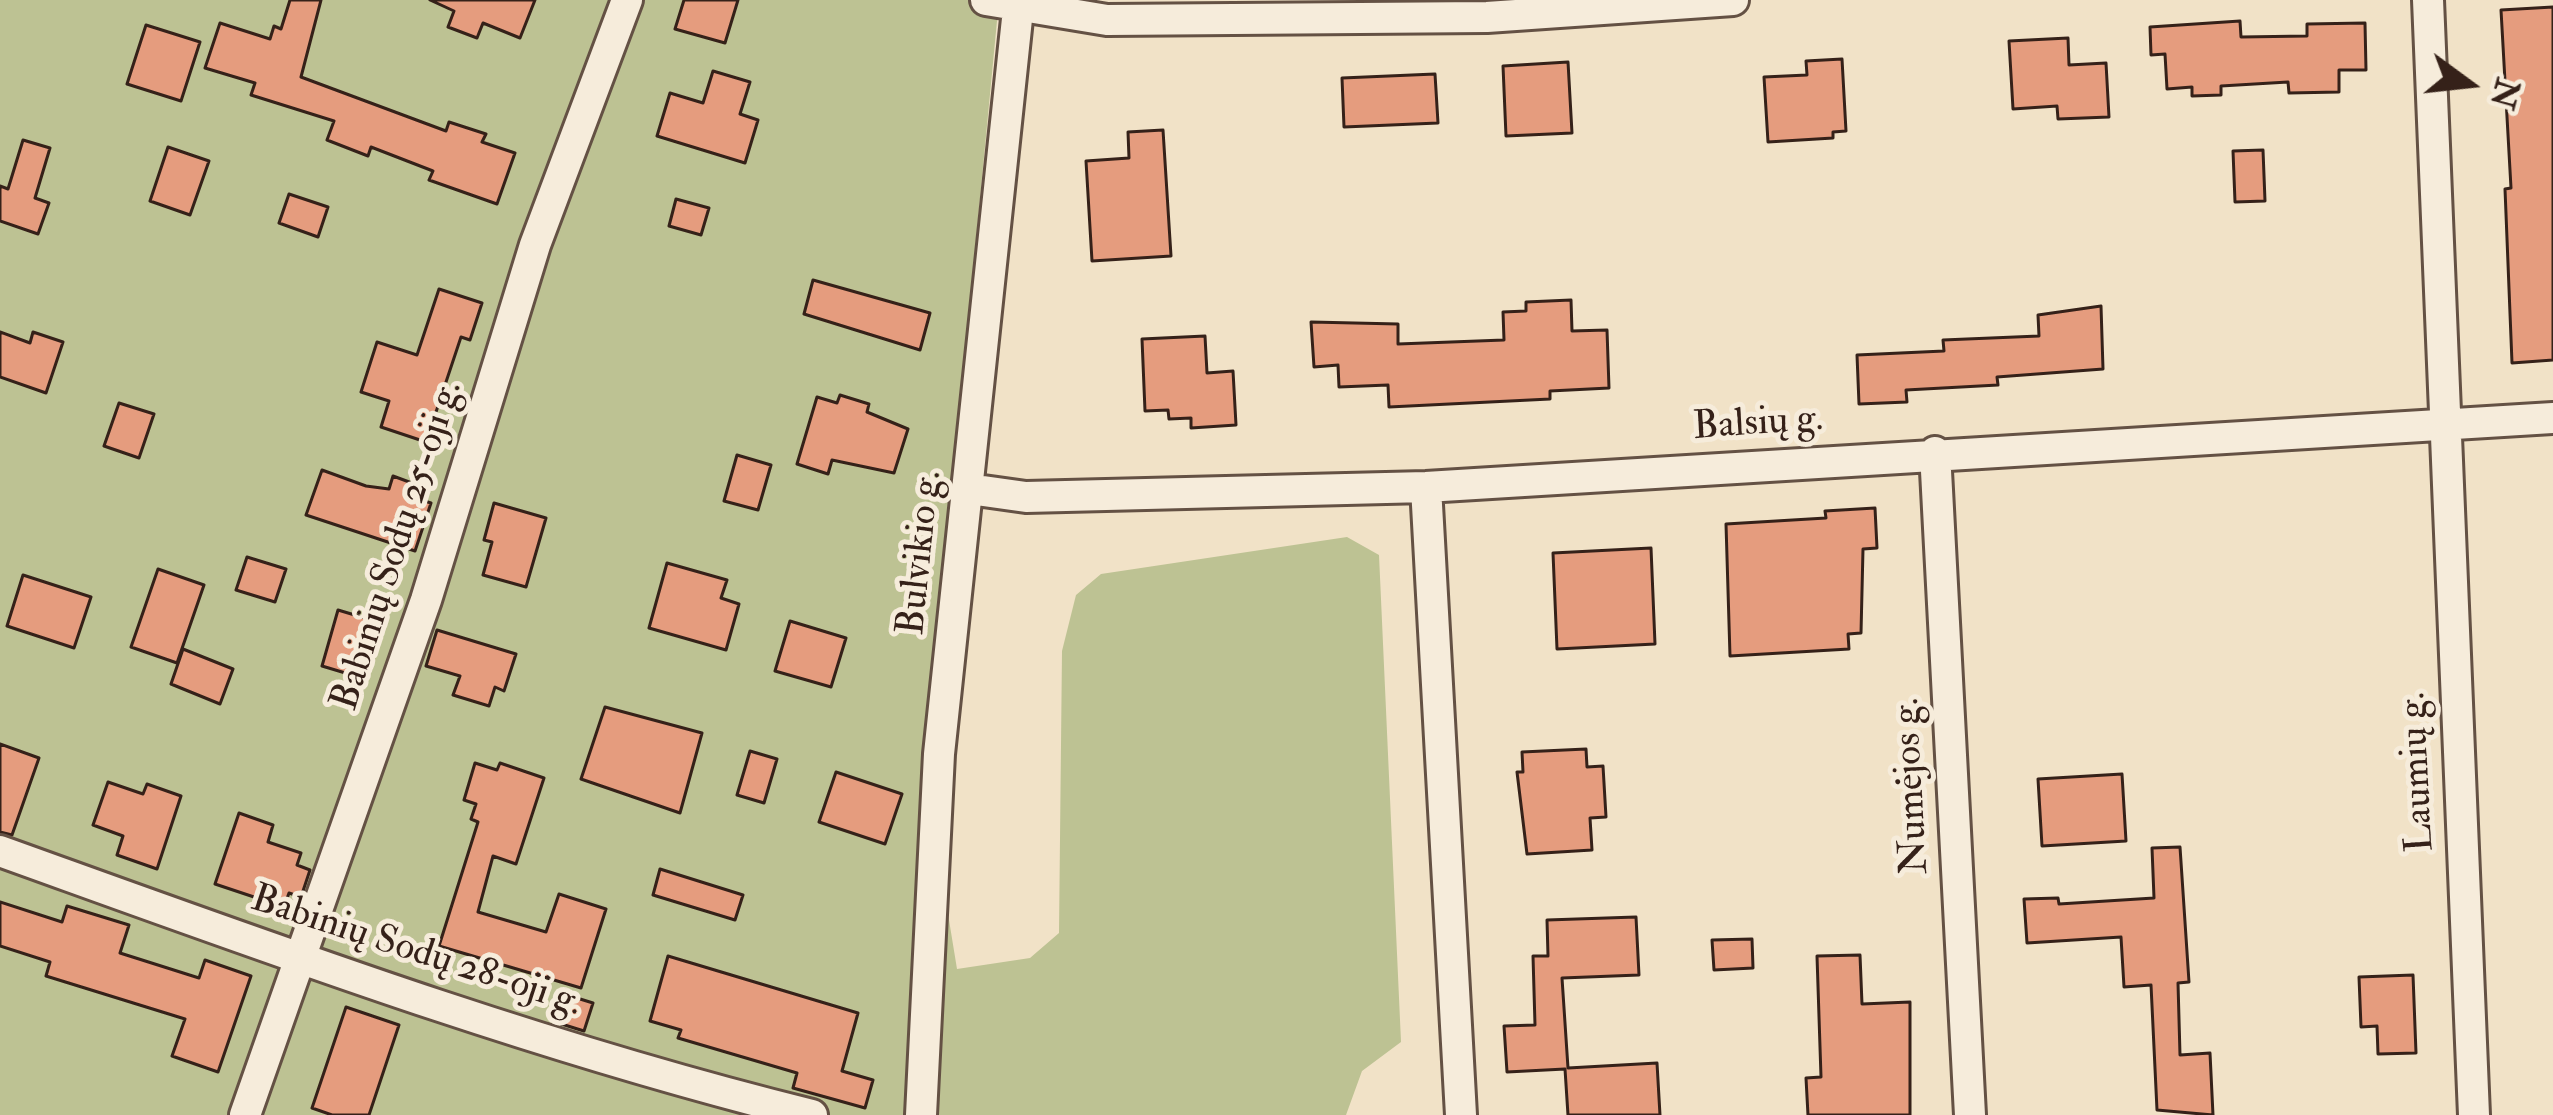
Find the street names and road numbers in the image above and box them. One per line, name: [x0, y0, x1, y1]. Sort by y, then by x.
street label: Babinių Sodų 25-oji g.: [324, 375, 474, 717]
street label: Balsių g.: [1691, 397, 1825, 453]
street label: Bulvikio g.: [890, 468, 954, 638]
street label: Laumių g.: [2391, 691, 2447, 853]
street label: Numėjos g.: [1885, 697, 1941, 875]
street label: Babinių Sodų 28-oji g.: [245, 877, 587, 1029]

